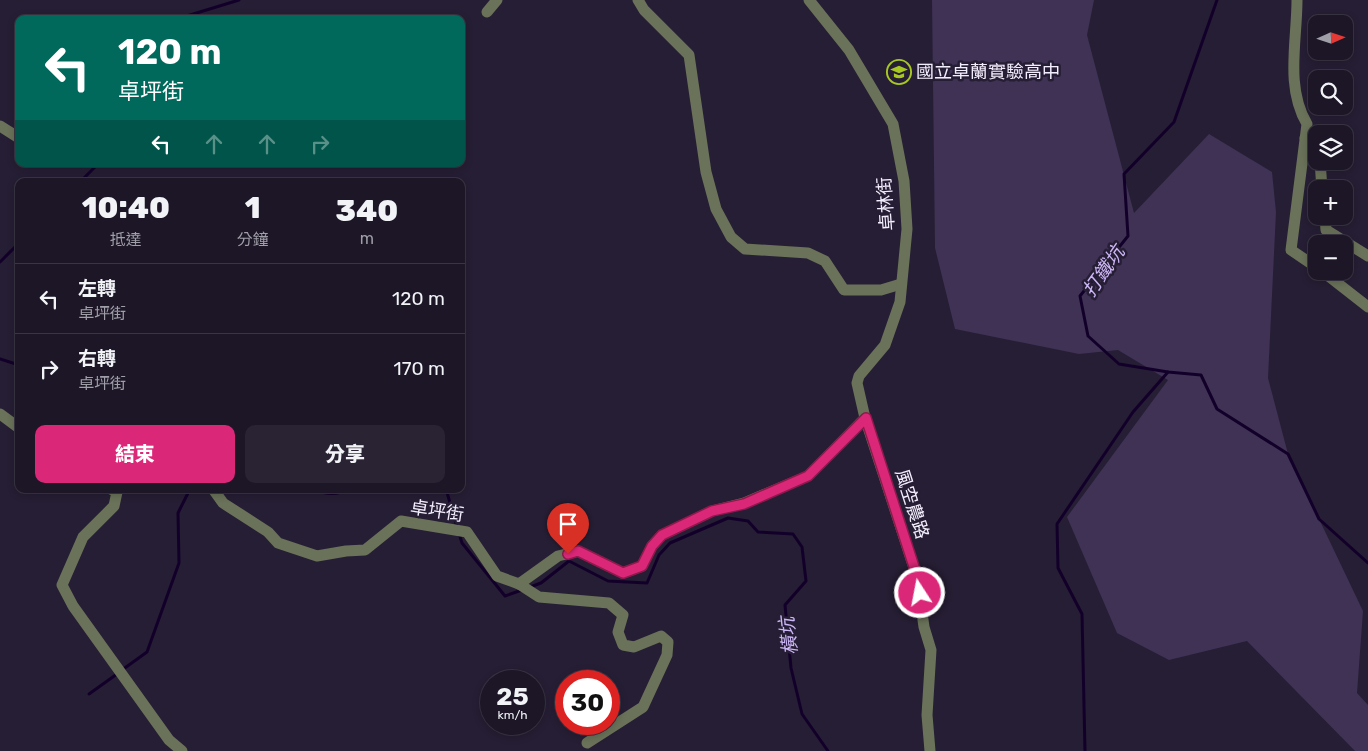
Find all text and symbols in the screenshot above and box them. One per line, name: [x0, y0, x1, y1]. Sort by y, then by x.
north arrow: [1308, 15, 1352, 60]
map controls: [1308, 15, 1353, 280]
text: 120 m: [118, 31, 221, 73]
icon: left: [35, 35, 100, 100]
school or university icon: 國立卓蘭實驗高中: [886, 59, 912, 85]
place label: 國立卓蘭實驗高中: [916, 61, 1060, 83]
button: search: [1308, 70, 1353, 115]
text: 卓坪街: [118, 78, 184, 105]
button: layers: [1308, 125, 1353, 170]
icon: left: [147, 130, 175, 158]
icon: ahead: [200, 130, 228, 158]
icon: ahead: [253, 130, 281, 158]
icon: right: [306, 130, 334, 158]
street label: 卓林街: [873, 176, 899, 232]
button: +: [1308, 180, 1353, 225]
text: 10:40: [82, 190, 170, 226]
text: 1: [245, 190, 261, 226]
text: 340: [335, 193, 398, 229]
text: m: [360, 229, 374, 248]
text: 抵達: [110, 230, 142, 249]
text: 分鐘: [237, 230, 269, 249]
button: −: [1308, 235, 1353, 280]
water label: 打鐵坑: [1078, 239, 1131, 301]
text: 左轉: [78, 277, 116, 300]
icon: left: [35, 285, 63, 313]
text: 120 m: [392, 287, 445, 310]
text: 卓坪街: [78, 304, 126, 323]
text: 右轉: [78, 347, 116, 370]
icon: right: [35, 355, 63, 383]
text: 170 m: [394, 357, 445, 380]
text: 卓坪街: [78, 374, 126, 393]
button: 結束: [35, 425, 235, 483]
button: 分享: [245, 425, 445, 483]
street label: 風空農路: [890, 466, 934, 542]
street label: 卓坪街: [409, 496, 465, 526]
pin: [547, 503, 589, 554]
icon: arrive: [554, 510, 582, 538]
position arrow: [893, 566, 945, 618]
water label: 橫坑: [775, 613, 802, 656]
speed limit sign: 30: [555, 670, 620, 735]
text: 25: [496, 682, 529, 711]
text: km/h: [498, 708, 527, 722]

